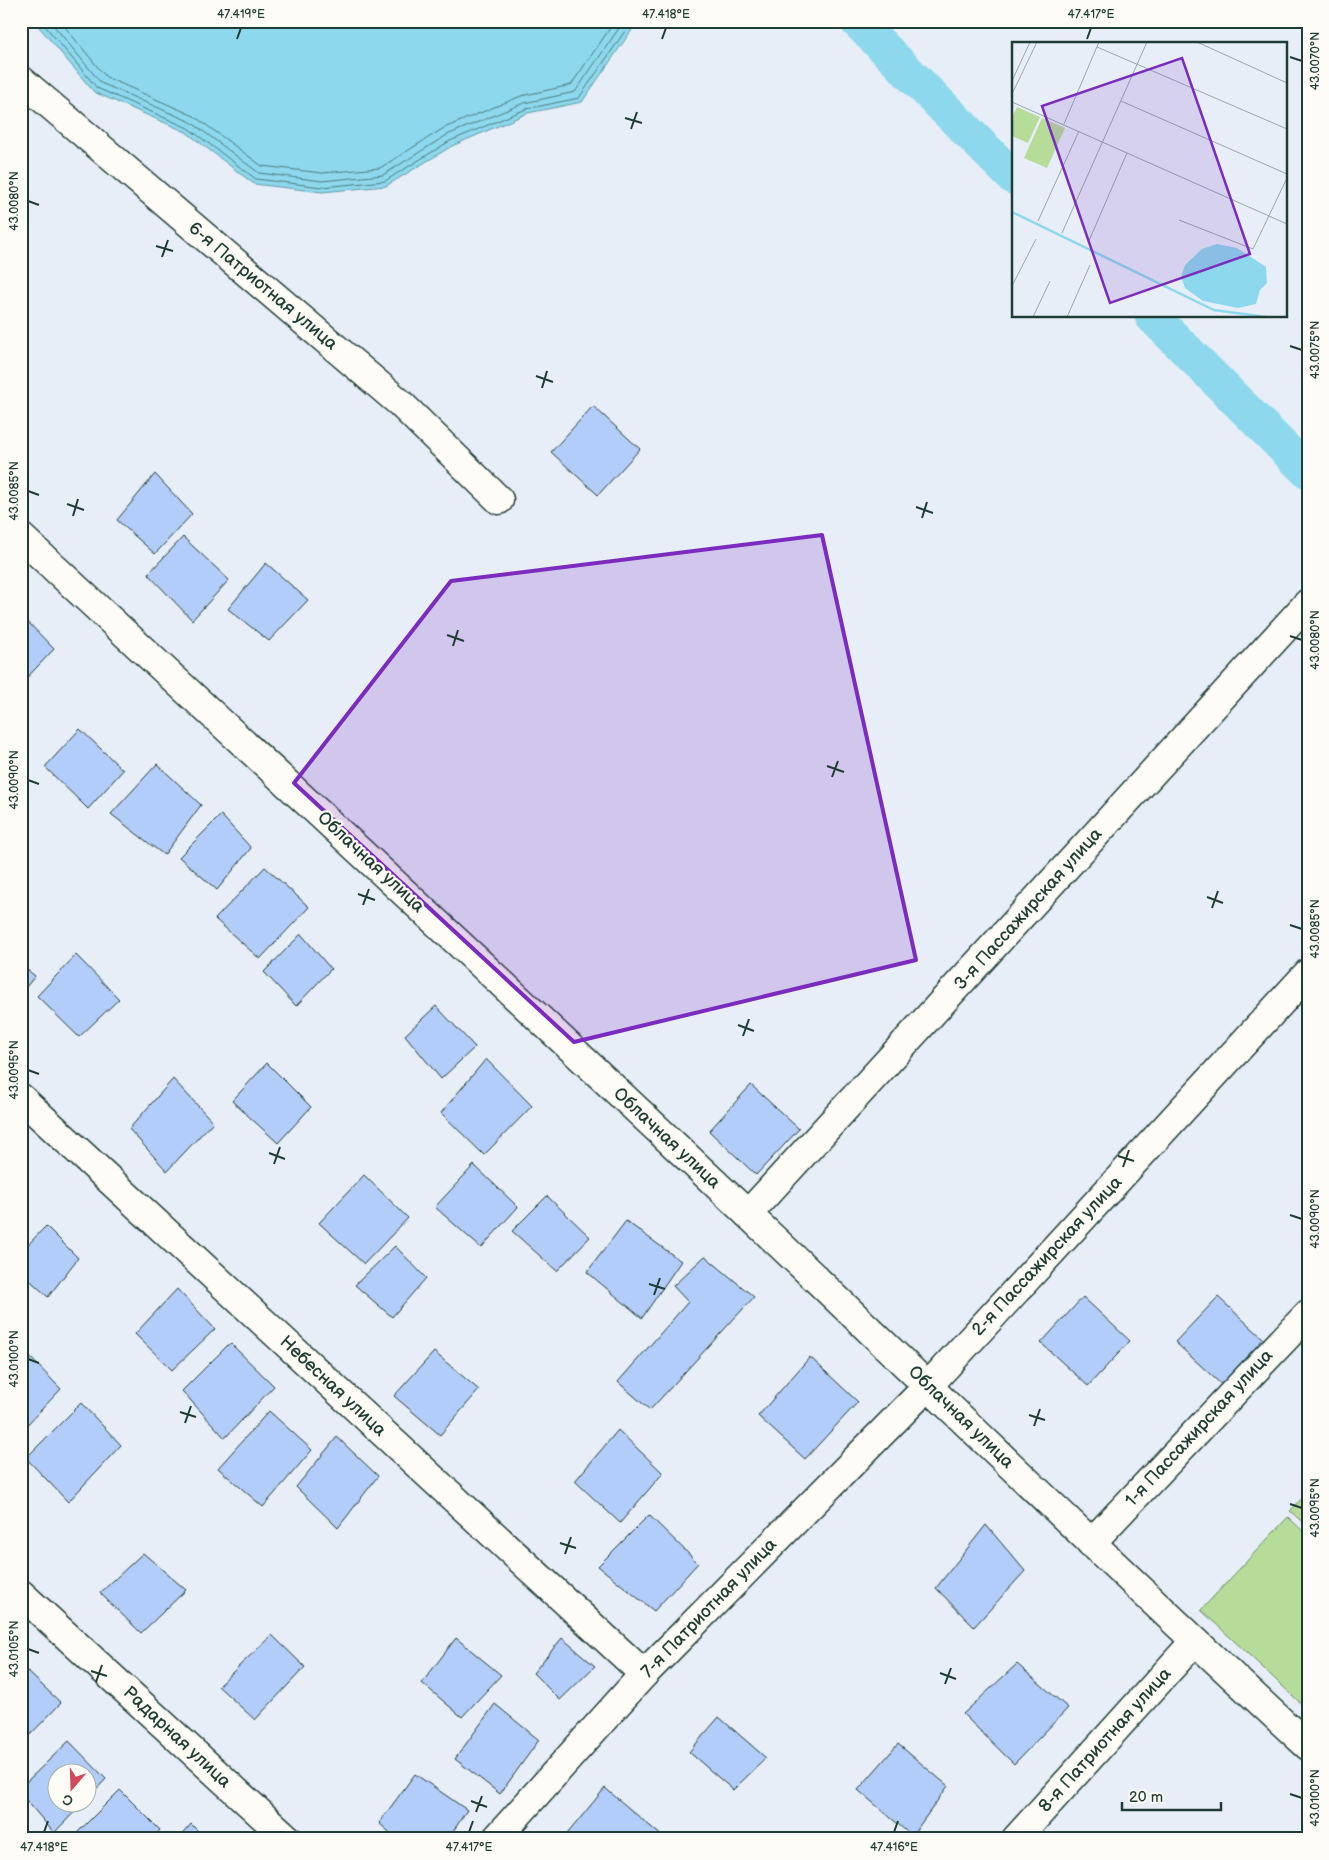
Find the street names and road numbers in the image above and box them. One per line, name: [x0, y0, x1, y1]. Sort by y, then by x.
street label: 6-я Патриотная улица: [184, 218, 342, 355]
street label: Облачная улица: [313, 807, 429, 917]
street label: 3-я Пассажирская улица: [950, 823, 1107, 994]
street label: Облачная улица: [609, 1083, 725, 1193]
street label: 2-я Пассажирская улица: [967, 1172, 1127, 1340]
street label: Небесная улица: [276, 1331, 391, 1441]
street label: 1-я Пассажирская улица: [1121, 1345, 1277, 1511]
street label: Облачная улица: [904, 1361, 1018, 1473]
street label: 7-я Патриотная улица: [637, 1534, 781, 1682]
street label: 8-я Патриотная улица: [1034, 1663, 1176, 1817]
street label: Радарная улица: [119, 1682, 235, 1792]

